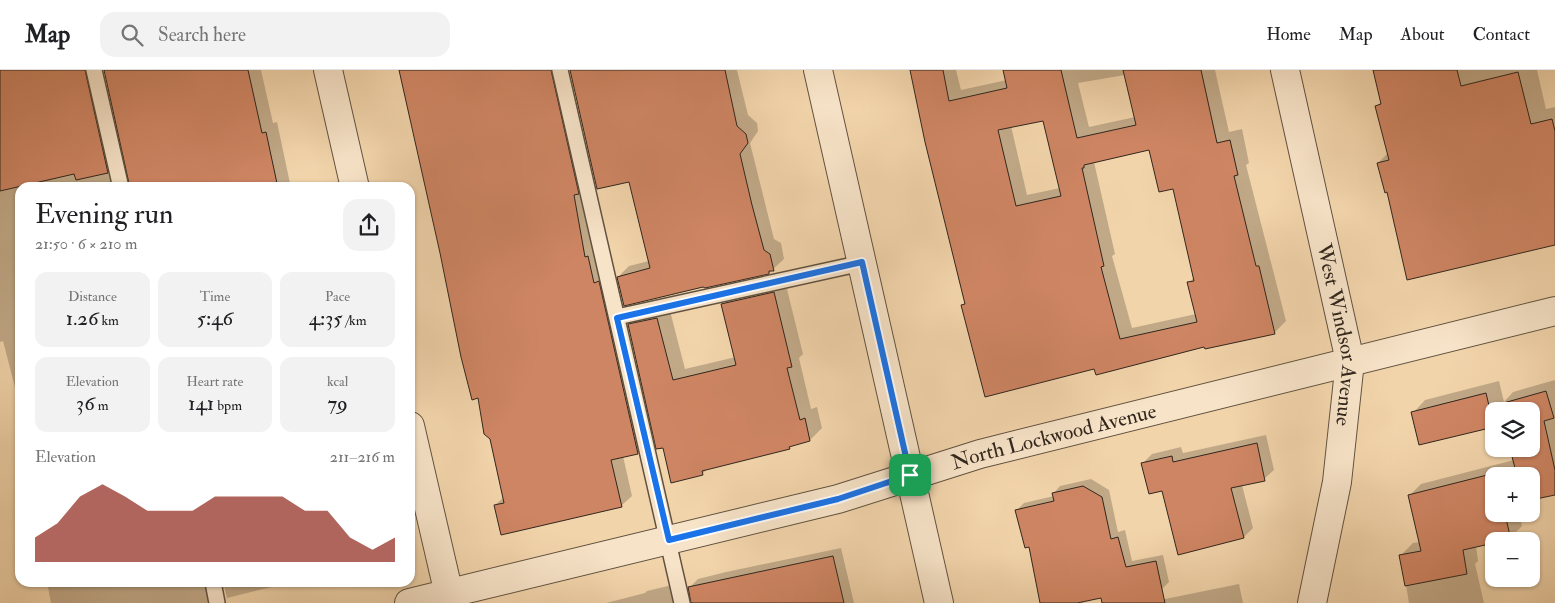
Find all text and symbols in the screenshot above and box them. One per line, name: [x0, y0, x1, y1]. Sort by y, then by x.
search box: [100, 12, 450, 57]
text: Map: [25, 19, 70, 50]
icon: search: [118, 21, 146, 49]
text: Search here: [158, 23, 246, 47]
text: Home: [1266, 23, 1311, 46]
text: Map: [1339, 23, 1373, 46]
text: About: [1401, 23, 1445, 46]
text: Contact: [1473, 23, 1530, 46]
text: Evening run: [35, 197, 173, 232]
button: share: [343, 199, 395, 251]
text: 21:50 · 6 × 210 m: [35, 234, 137, 254]
street label: West Windsor Avenue: [1310, 240, 1363, 428]
text: Distance: [68, 288, 117, 305]
text: Time: [200, 288, 230, 305]
text: Pace: [325, 288, 350, 305]
text: 1.26: [66, 305, 99, 332]
text: 5:46: [197, 305, 233, 332]
text: 4:35: [309, 305, 343, 332]
text: km: [99, 312, 119, 329]
text: /km: [343, 312, 367, 329]
text: Elevation: [66, 373, 119, 390]
text: Heart rate: [186, 373, 243, 390]
text: kcal: [327, 373, 348, 390]
text: 36: [76, 390, 95, 417]
text: 141: [188, 390, 214, 417]
text: 79: [327, 390, 348, 417]
text: m: [95, 397, 109, 414]
text: bpm: [214, 397, 242, 414]
street label: North Lockwood Avenue: [947, 397, 1159, 476]
map controls: [1485, 402, 1540, 587]
button: layers: [1485, 402, 1540, 457]
text: Elevation: [35, 447, 96, 467]
text: 211–216 m: [330, 447, 395, 467]
pin: [889, 454, 931, 496]
icon: arrive: [896, 461, 924, 489]
button: +: [1485, 467, 1540, 522]
button: −: [1485, 532, 1540, 587]

